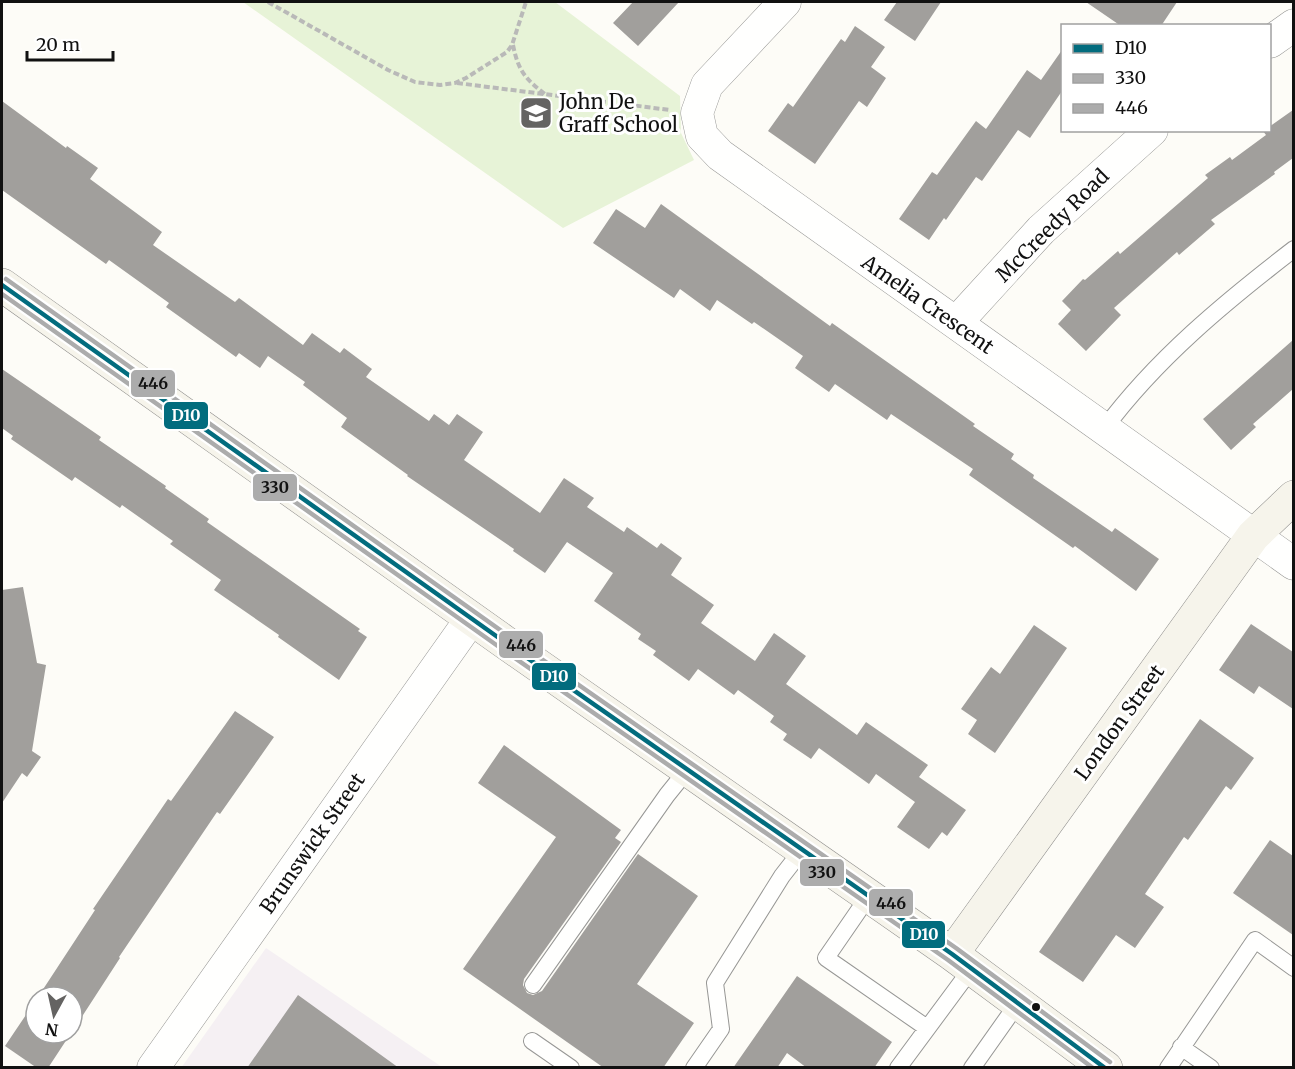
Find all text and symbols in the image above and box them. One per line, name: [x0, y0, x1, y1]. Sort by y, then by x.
scale bar: [27, 24, 112, 62]
legend: [1061, 24, 1271, 132]
text: 20 m: [36, 33, 80, 56]
text: D10: [1115, 36, 1147, 59]
text: 330: [1115, 66, 1146, 89]
place label: John De Graff School: [558, 89, 678, 137]
school or university icon: John De Graff School: [518, 95, 554, 131]
text: 446: [1115, 96, 1148, 119]
street label: McCreedy Road: [990, 163, 1114, 287]
street label: Amelia Crescent: [856, 249, 999, 359]
line badge: 446: [130, 369, 176, 398]
text: 446: [138, 373, 168, 393]
line badge: D10: [163, 401, 209, 430]
text: D10: [171, 405, 201, 425]
line badge: 330: [252, 473, 298, 502]
text: 330: [261, 477, 289, 497]
line badge: 446: [498, 630, 544, 659]
text: 446: [506, 635, 536, 655]
street label: London Street: [1069, 659, 1169, 785]
line badge: D10: [531, 662, 577, 691]
text: D10: [539, 666, 569, 686]
street label: Brunswick Street: [254, 768, 370, 918]
line badge: 330: [799, 858, 845, 887]
text: 330: [808, 862, 836, 882]
line badge: 446: [868, 888, 914, 917]
text: 446: [876, 893, 906, 913]
line badge: D10: [901, 920, 946, 949]
text: D10: [909, 924, 939, 944]
north arrow: [24, 985, 84, 1045]
unlabelled marker: [1030, 1001, 1042, 1013]
text: N: [44, 1019, 60, 1041]

